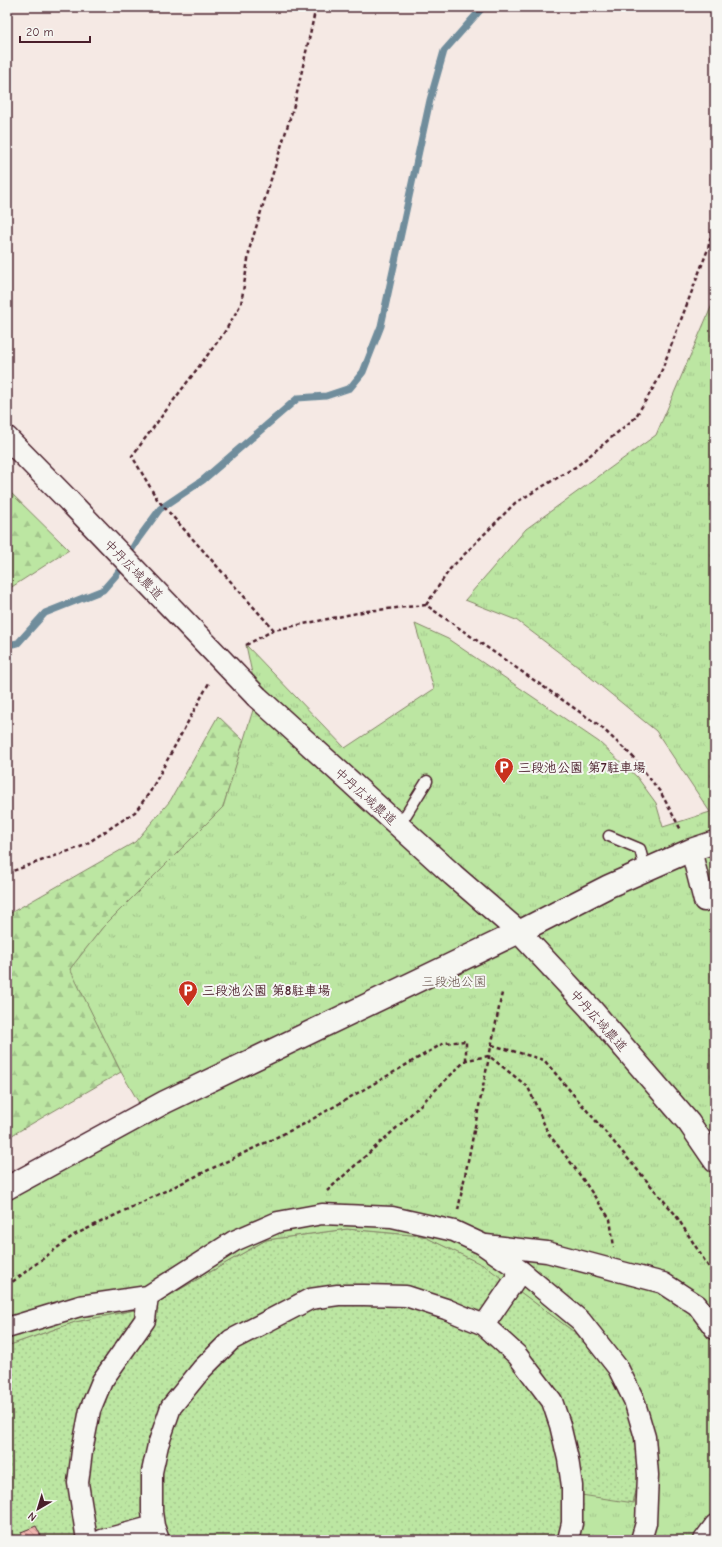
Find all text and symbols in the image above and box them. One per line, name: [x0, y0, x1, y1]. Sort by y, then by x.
scale bar: [20, 18, 90, 44]
text: 20 m: [26, 25, 54, 39]
street label: 中丹広域農道: [101, 536, 166, 603]
parking icon: 三段池公園 第7駐車場: [493, 756, 515, 784]
place label: 三段池公園 第7駐車場: [518, 760, 645, 775]
street label: 中丹広域農道: [332, 765, 400, 828]
park label: 三段池公園: [421, 974, 487, 989]
parking icon: 三段池公園 第8駐車場: [177, 979, 199, 1007]
place label: 三段池公園 第8駐車場: [202, 983, 330, 998]
street label: 中丹広域農道: [567, 986, 630, 1054]
north arrow: [18, 1489, 58, 1529]
text: N: [25, 1509, 39, 1524]

